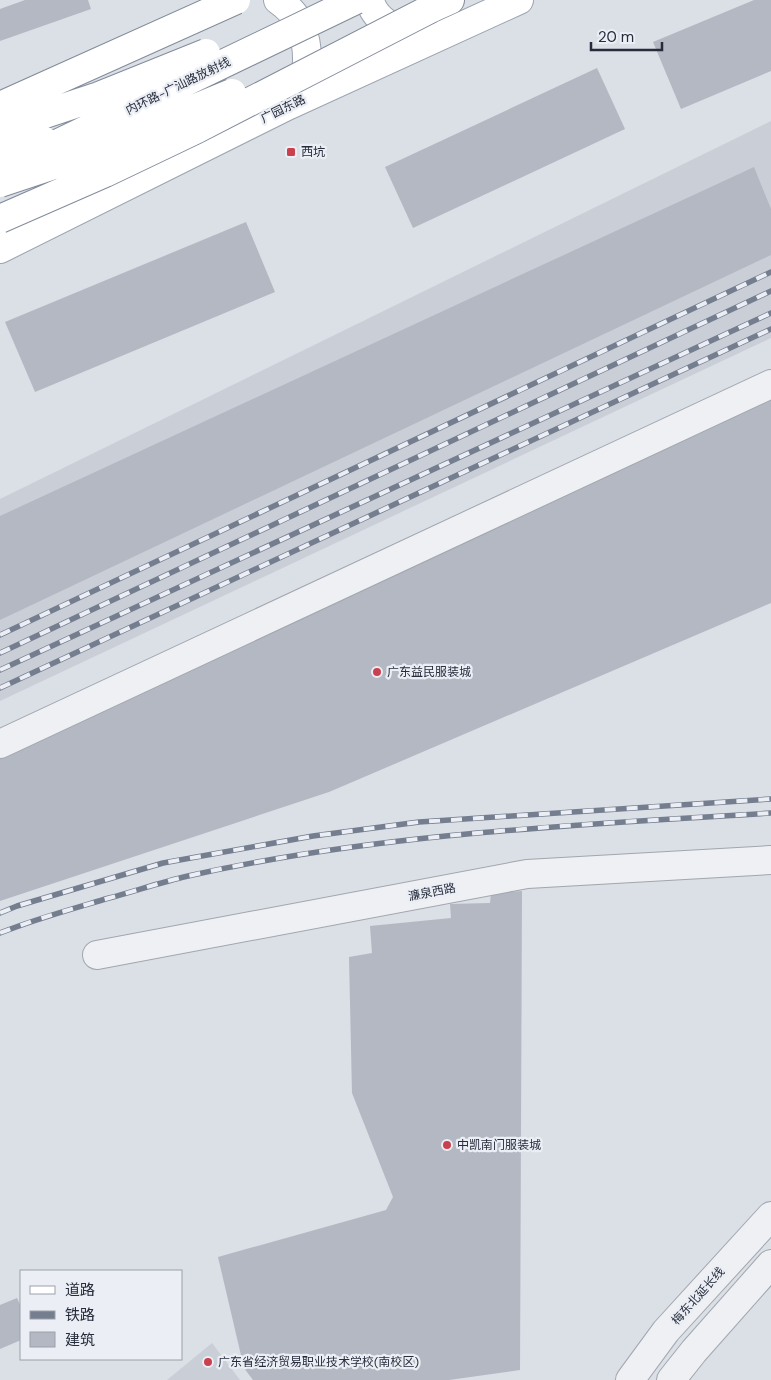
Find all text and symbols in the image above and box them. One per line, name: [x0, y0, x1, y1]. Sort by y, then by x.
scale bar: [591, 20, 662, 52]
text: 20 m: [598, 27, 634, 47]
street label: 内环路-广汕路放射线: [123, 54, 233, 118]
street label: 广园东路: [258, 91, 308, 127]
place label: 西坑: [301, 144, 325, 160]
marker: 西坑: [285, 146, 297, 158]
place label: 广东益民服装城: [387, 664, 471, 680]
marker: 广东益民服装城: [371, 666, 383, 678]
street label: 濂泉西路: [407, 880, 457, 904]
place label: 中凯南门服装城: [457, 1137, 541, 1153]
marker: 中凯南门服装城: [441, 1139, 453, 1151]
street label: 梅东北延长线: [668, 1264, 728, 1328]
legend: [20, 1270, 182, 1360]
text: 道路: [65, 1280, 95, 1300]
text: 铁路: [65, 1305, 95, 1325]
text: 建筑: [65, 1330, 95, 1350]
place label: 广东省经济贸易职业技术学校(南校区): [218, 1354, 419, 1370]
marker: 广东省经济贸易职业技术学校(南校区): [202, 1356, 214, 1368]

